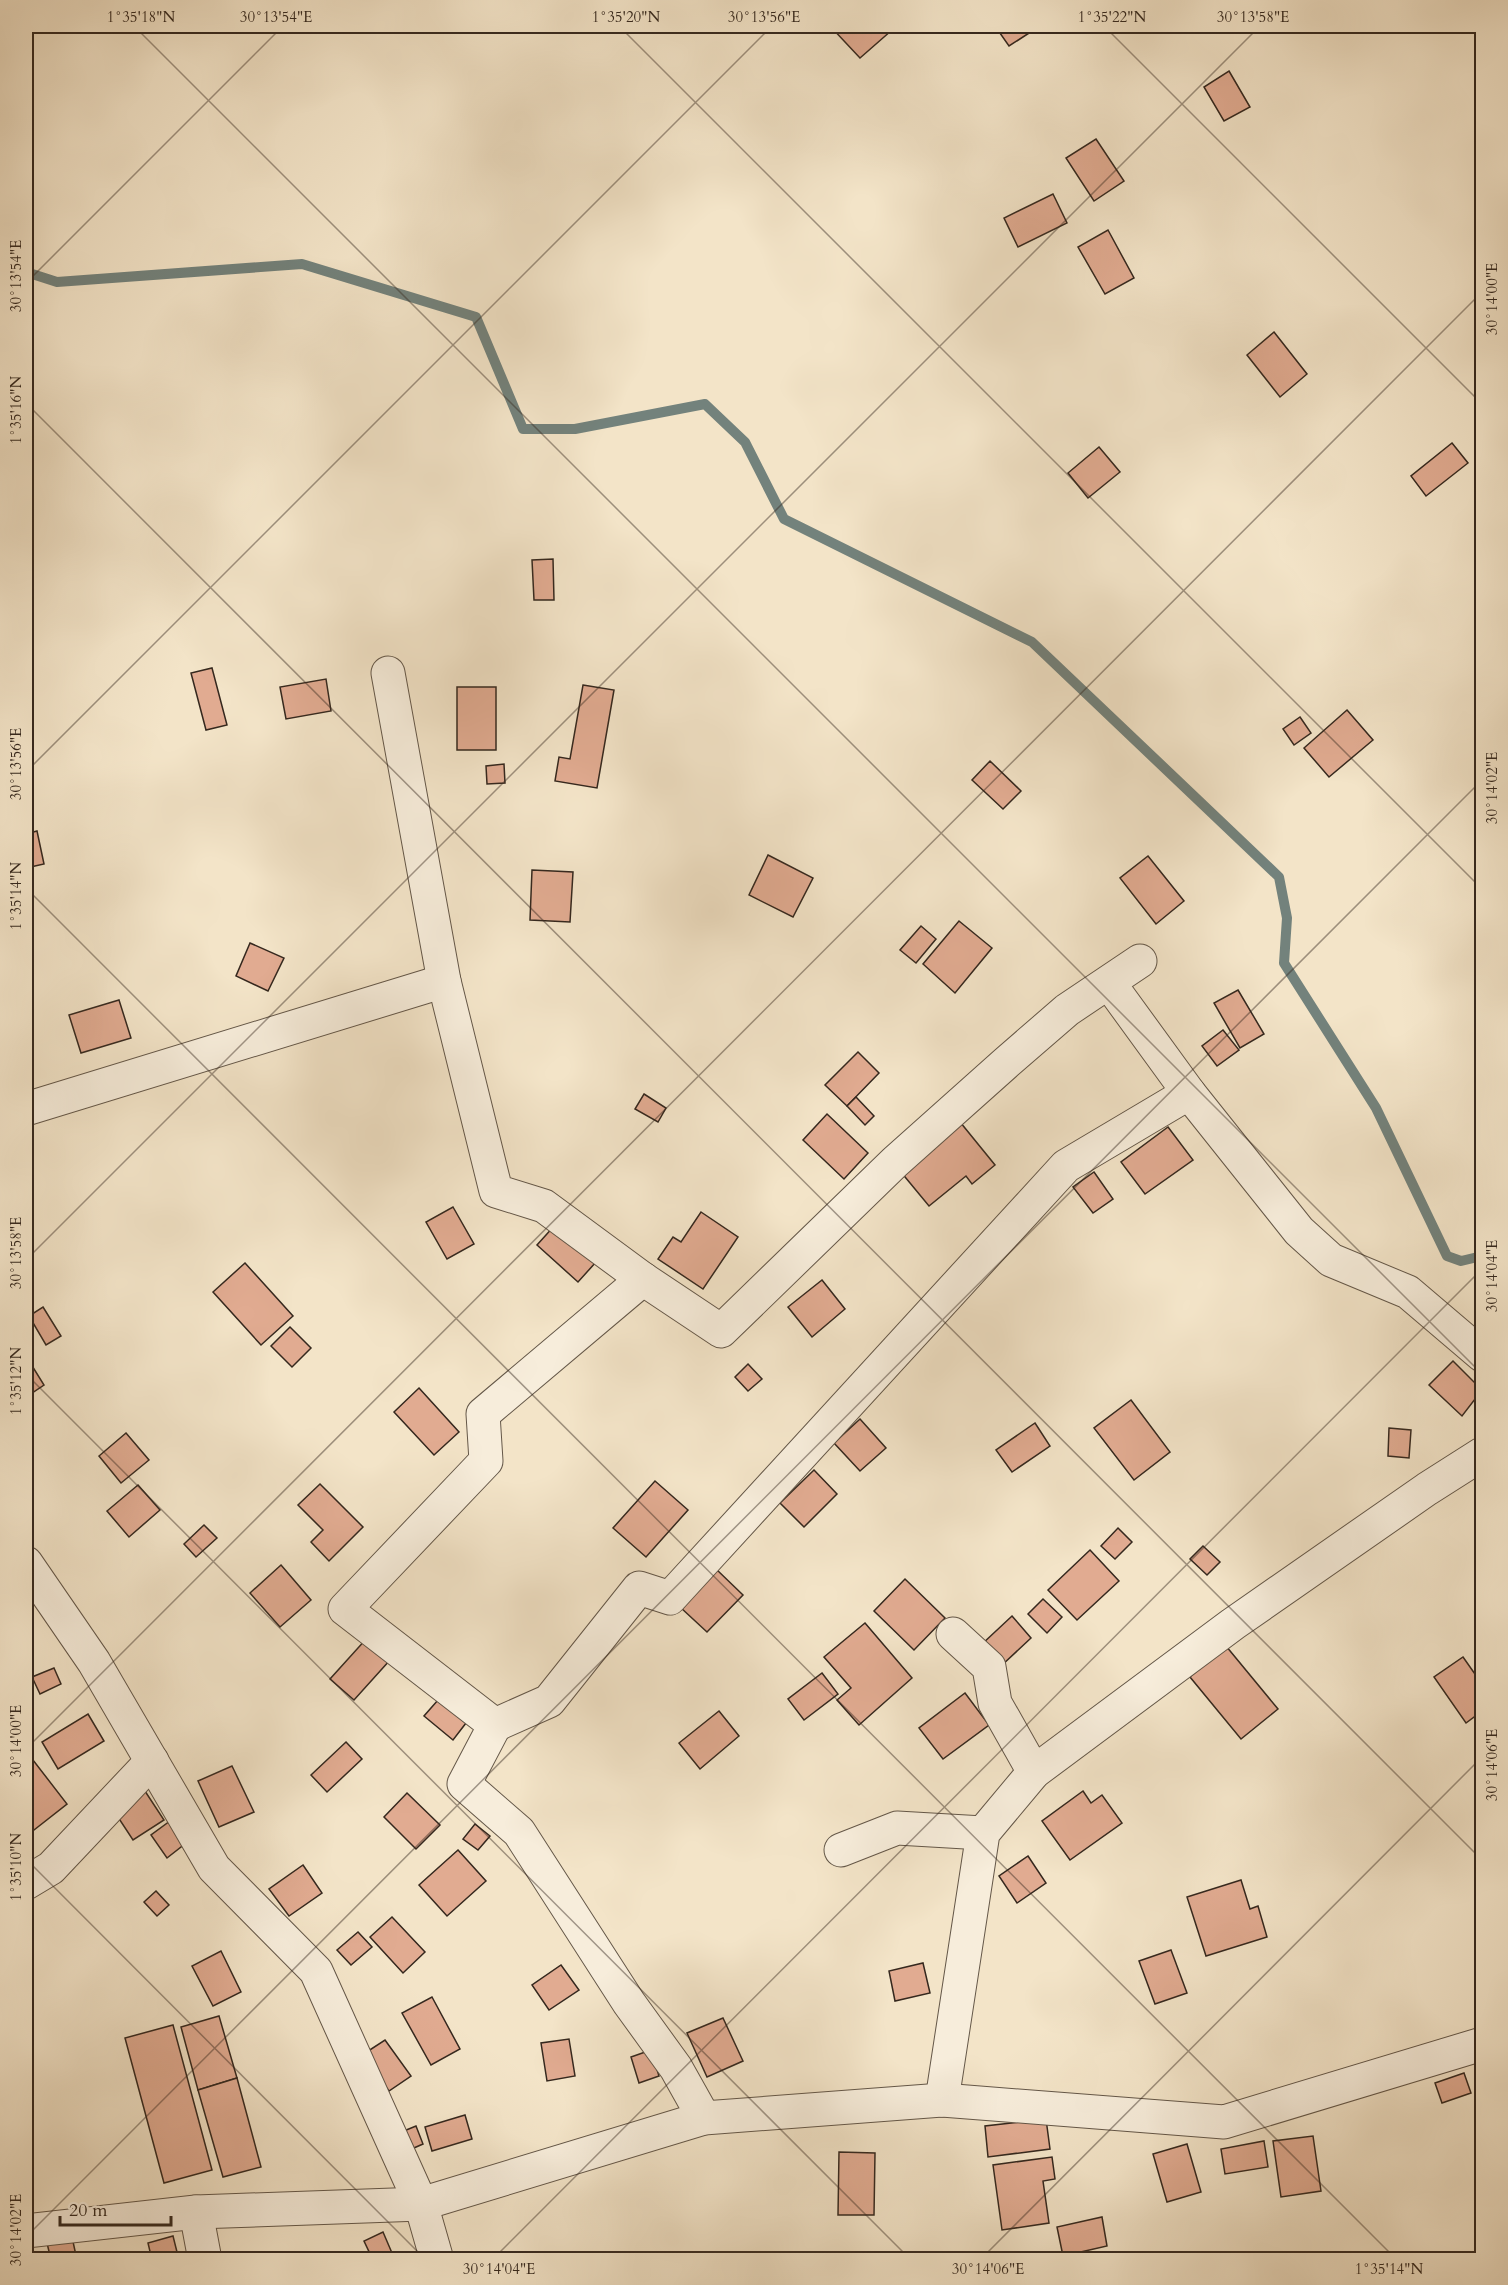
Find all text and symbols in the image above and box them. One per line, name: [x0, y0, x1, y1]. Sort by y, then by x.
text: 1°35'18"N: [107, 7, 175, 27]
text: 30°13'54"E: [240, 7, 312, 27]
text: 1°35'20"N: [592, 7, 660, 27]
text: 30°13'56"E: [728, 7, 800, 27]
text: 1°35'22"N: [1078, 7, 1146, 27]
text: 30°13'58"E: [1217, 7, 1289, 27]
text: 30°13'54"E: [6, 240, 26, 312]
text: 30°14'00"E: [1482, 263, 1502, 335]
text: 1°35'16"N: [6, 376, 26, 444]
text: 30°13'56"E: [6, 728, 26, 800]
text: 30°14'02"E: [1482, 752, 1502, 824]
text: 1°35'14"N: [6, 862, 26, 930]
text: 30°13'58"E: [6, 1217, 26, 1289]
text: 30°14'04"E: [1482, 1240, 1502, 1312]
text: 1°35'12"N: [6, 1347, 26, 1415]
text: 30°14'00"E: [6, 1705, 26, 1777]
text: 30°14'06"E: [1482, 1729, 1502, 1801]
text: 1°35'10"N: [6, 1833, 26, 1901]
scale bar: [60, 2189, 171, 2227]
text: 30°14'02"E: [6, 2194, 26, 2266]
text: 20 m: [69, 2198, 108, 2223]
text: 30°14'04"E: [463, 2259, 535, 2279]
text: 30°14'06"E: [952, 2259, 1024, 2279]
text: 1°35'14"N: [1355, 2259, 1423, 2279]

